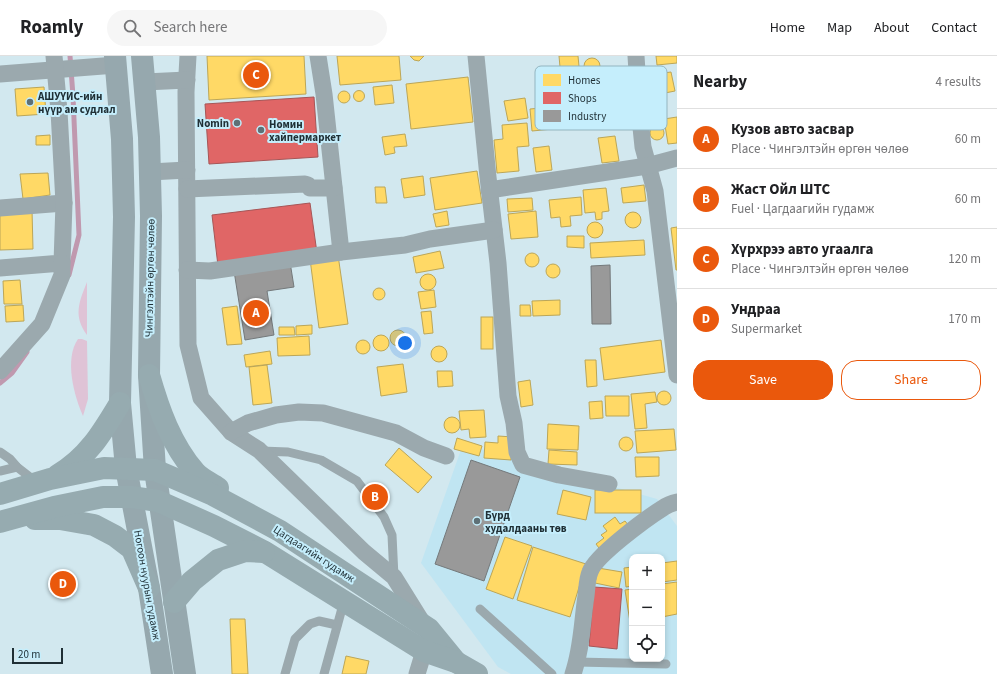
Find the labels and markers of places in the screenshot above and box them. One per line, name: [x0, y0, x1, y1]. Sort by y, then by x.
pin: C: [243, 60, 269, 90]
place label: АШУҮИС-ийн нүүр ам судлал: [37, 89, 115, 117]
marker: АШУҮИС-ийн нүүр ам судлал: [25, 97, 35, 107]
place label: Nomin: [197, 116, 229, 131]
place label: Номин хайпермаркет: [269, 117, 342, 145]
marker: Nomin: [232, 118, 242, 128]
marker: Номин хайпермаркет: [256, 125, 266, 135]
pin: A: [243, 298, 269, 328]
pin: B: [362, 482, 388, 512]
place label: Бүрд худалдааны төв: [485, 508, 567, 536]
marker: Бүрд худалдааны төв: [472, 516, 482, 526]
pin: D: [50, 569, 76, 599]

